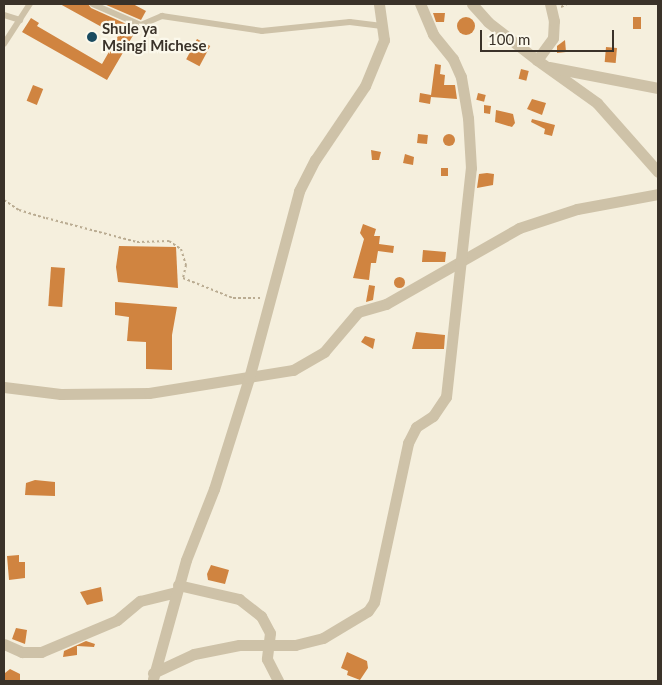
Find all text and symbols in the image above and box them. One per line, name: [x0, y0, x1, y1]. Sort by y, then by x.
place label: Shule ya Msingi Michese: [102, 19, 206, 54]
scale bar: [482, 20, 616, 52]
text: 100 m: [488, 30, 530, 48]
marker: Shule ya Msingi Michese: [86, 31, 98, 43]

